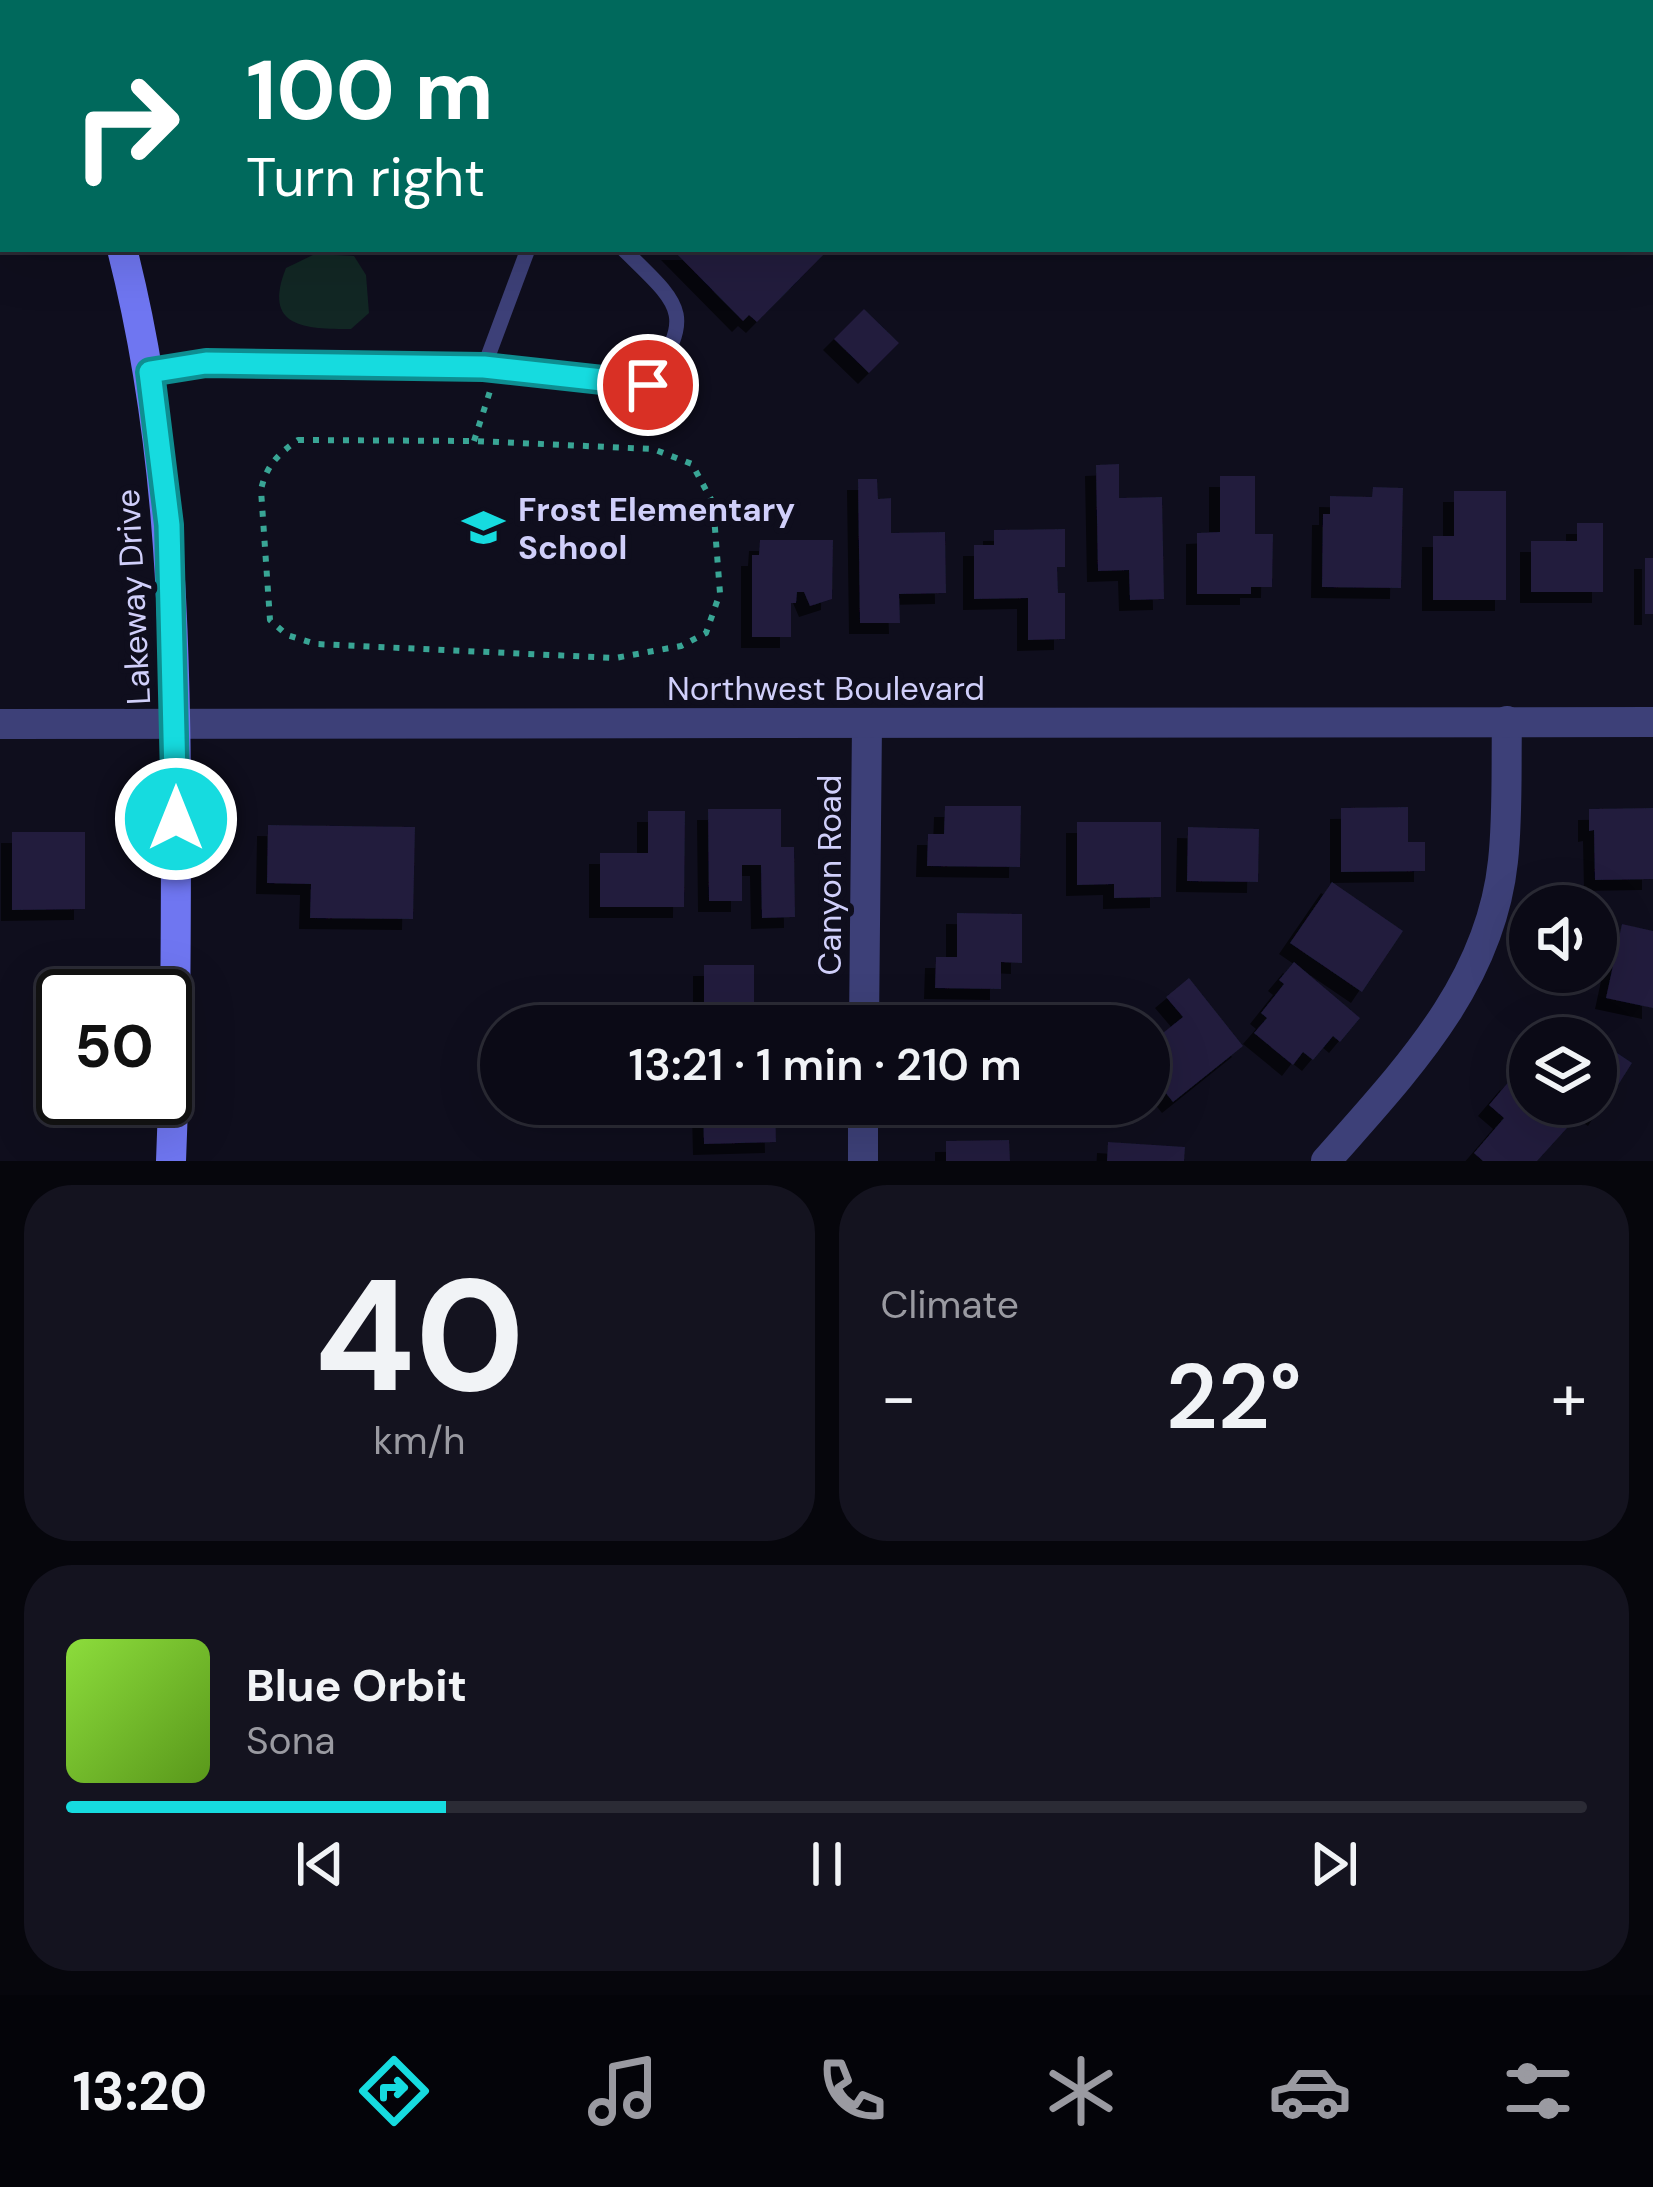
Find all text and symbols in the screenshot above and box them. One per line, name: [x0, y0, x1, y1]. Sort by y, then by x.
text: 100 m: [246, 36, 494, 145]
icon: right: [48, 48, 204, 204]
text: Turn right: [246, 142, 485, 213]
pin: [597, 334, 699, 436]
icon: arrive: [615, 352, 681, 418]
street label: Lakeway Drive: [106, 488, 160, 706]
place label: Frost Elementary School: [518, 488, 795, 569]
school or university icon: Frost Elementary School: [461, 505, 507, 551]
street label: Northwest Boulevard: [667, 667, 985, 710]
position arrow: [113, 756, 239, 882]
street label: Canyon Road: [808, 775, 851, 975]
map controls: [1509, 885, 1617, 1125]
button: sound: [1509, 885, 1617, 993]
speed limit sign: 50: [36, 969, 192, 1125]
button: layers: [1509, 1017, 1617, 1125]
text: 13:21 · 1 min · 210 m: [628, 1035, 1022, 1094]
text: 40: [314, 1235, 525, 1438]
text: Climate: [881, 1279, 1019, 1330]
text: 22°: [1166, 1339, 1302, 1456]
text: −: [881, 1355, 917, 1440]
text: +: [1551, 1355, 1587, 1440]
text: km/h: [373, 1415, 465, 1466]
text: Blue Orbit: [246, 1656, 467, 1715]
text: Sona: [246, 1715, 335, 1766]
icon: previous: [287, 1831, 353, 1897]
icon: pause: [794, 1831, 860, 1897]
icon: next: [1301, 1831, 1367, 1897]
icon: directions: [352, 2049, 436, 2133]
icon: music: [581, 2049, 665, 2133]
icon: phone: [810, 2049, 894, 2133]
icon: climate: [1039, 2049, 1123, 2133]
icon: car: [1268, 2049, 1352, 2133]
icon: filters: [1496, 2049, 1580, 2133]
text: 13:20: [72, 2056, 207, 2127]

